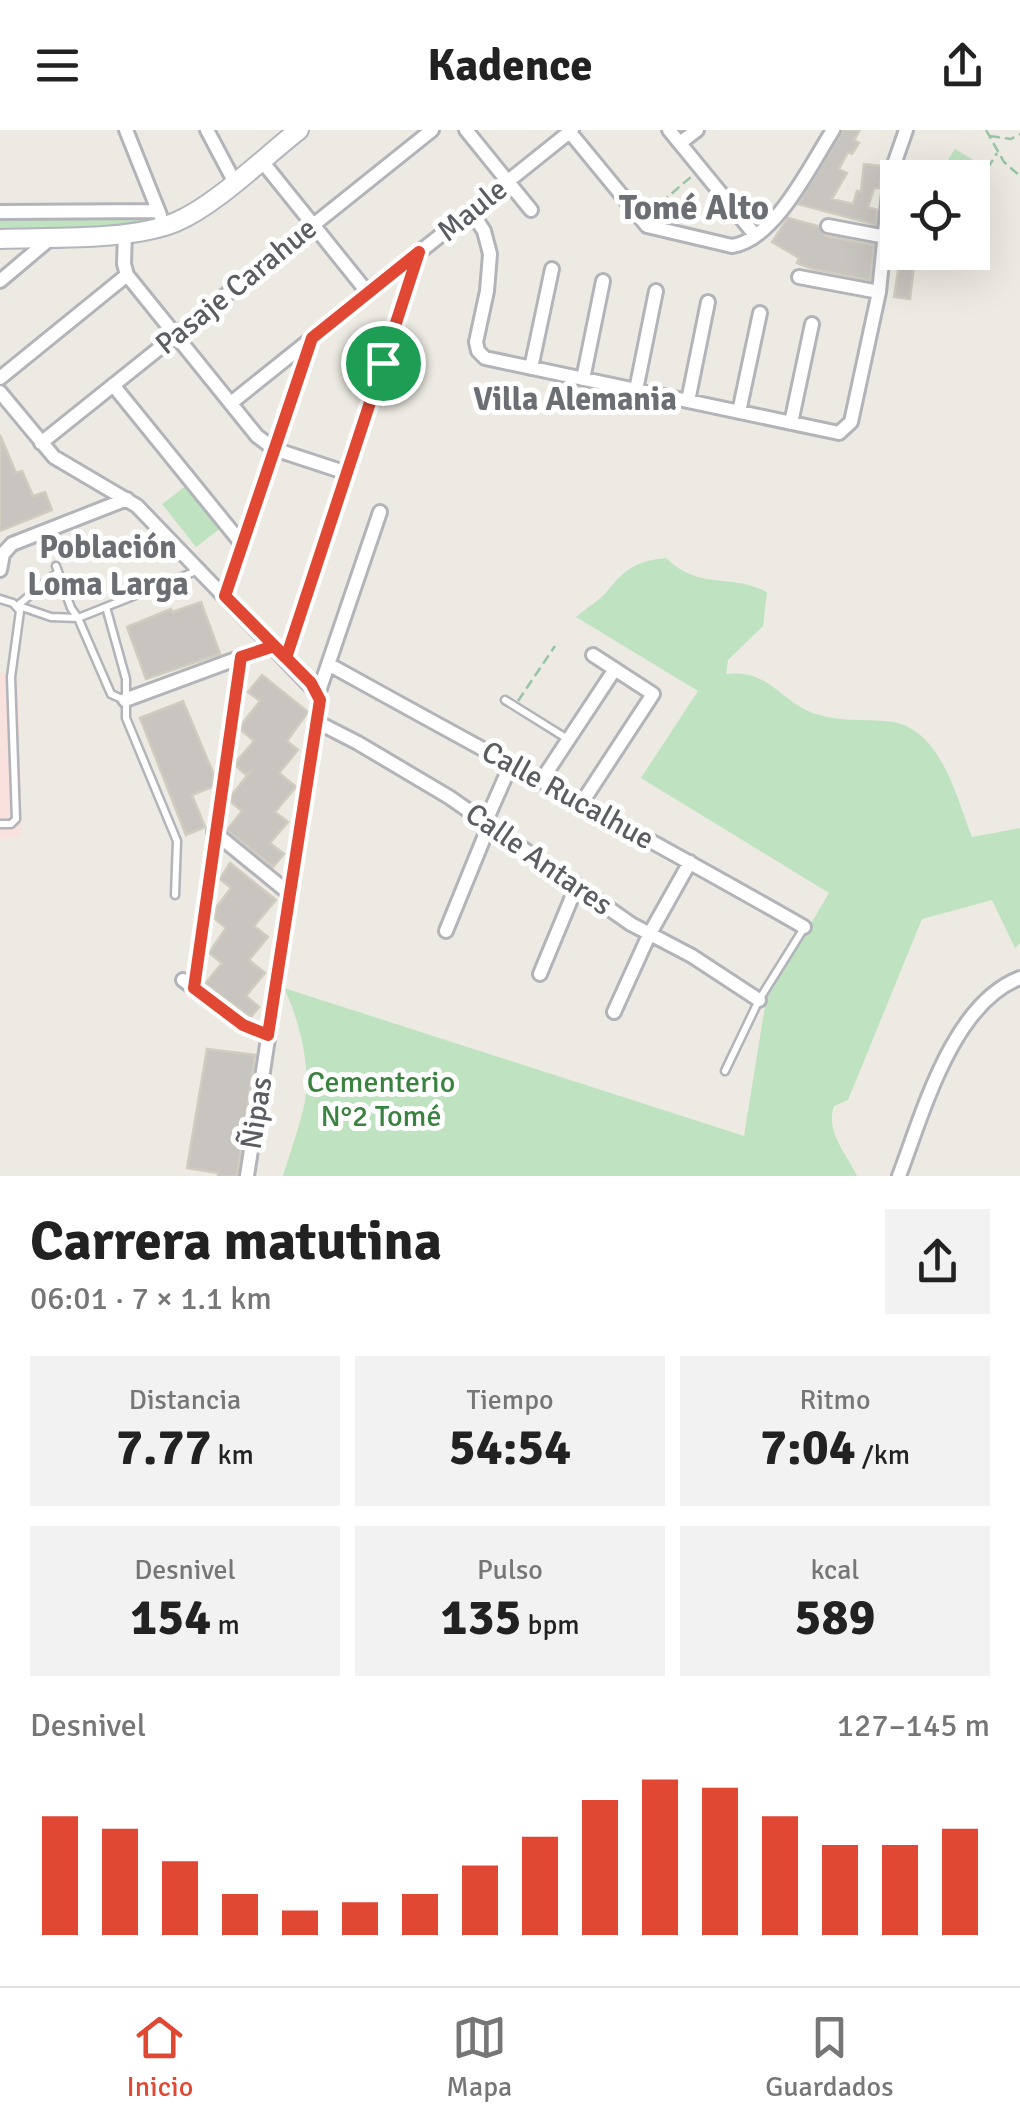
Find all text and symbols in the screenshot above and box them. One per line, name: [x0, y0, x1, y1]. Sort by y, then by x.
icon: menu: [30, 38, 85, 93]
text: Kadence: [427, 38, 593, 93]
icon: share: [935, 38, 990, 93]
map controls: [880, 160, 990, 270]
button: locate: [880, 160, 990, 270]
street label: Maule: [430, 171, 515, 250]
district label: Tomé Alto: [619, 186, 769, 229]
street label: Pasaje Carahue: [148, 210, 324, 363]
pin: [341, 321, 426, 406]
icon: arrive: [356, 336, 411, 391]
district label: Villa Alemania: [473, 380, 677, 419]
district label: Población Loma Larga: [27, 528, 189, 604]
street label: Calle Rucalhue: [475, 733, 660, 858]
street label: Calle Antares: [458, 795, 619, 924]
park label: Cementerio N°2 Tomé: [307, 1064, 455, 1135]
street label: Ñipas: [233, 1074, 280, 1152]
text: Carrera matutina: [30, 1207, 442, 1275]
button: share: [885, 1209, 990, 1314]
text: 06:01 · 7 × 1.1 km: [30, 1279, 272, 1318]
text: Distancia: [129, 1383, 241, 1417]
text: Tiempo: [466, 1383, 554, 1417]
text: Ritmo: [800, 1383, 870, 1417]
text: 7.77: [116, 1417, 211, 1479]
text: 54:54: [449, 1417, 571, 1479]
text: 7:04: [760, 1417, 856, 1479]
text: km: [211, 1438, 254, 1472]
text: /km: [856, 1438, 910, 1472]
text: Desnivel: [134, 1553, 236, 1587]
text: Pulso: [477, 1553, 543, 1587]
text: kcal: [810, 1553, 860, 1587]
text: 154: [130, 1587, 211, 1649]
text: 135: [440, 1587, 521, 1649]
text: 589: [794, 1587, 876, 1649]
text: m: [211, 1608, 240, 1642]
text: bpm: [521, 1608, 580, 1642]
text: Desnivel: [30, 1706, 146, 1745]
text: 127–145 m: [837, 1706, 990, 1745]
tab: Inicio: [127, 2010, 193, 2104]
tab: Mapa: [446, 2010, 512, 2104]
tab: Guardados: [765, 2010, 893, 2104]

